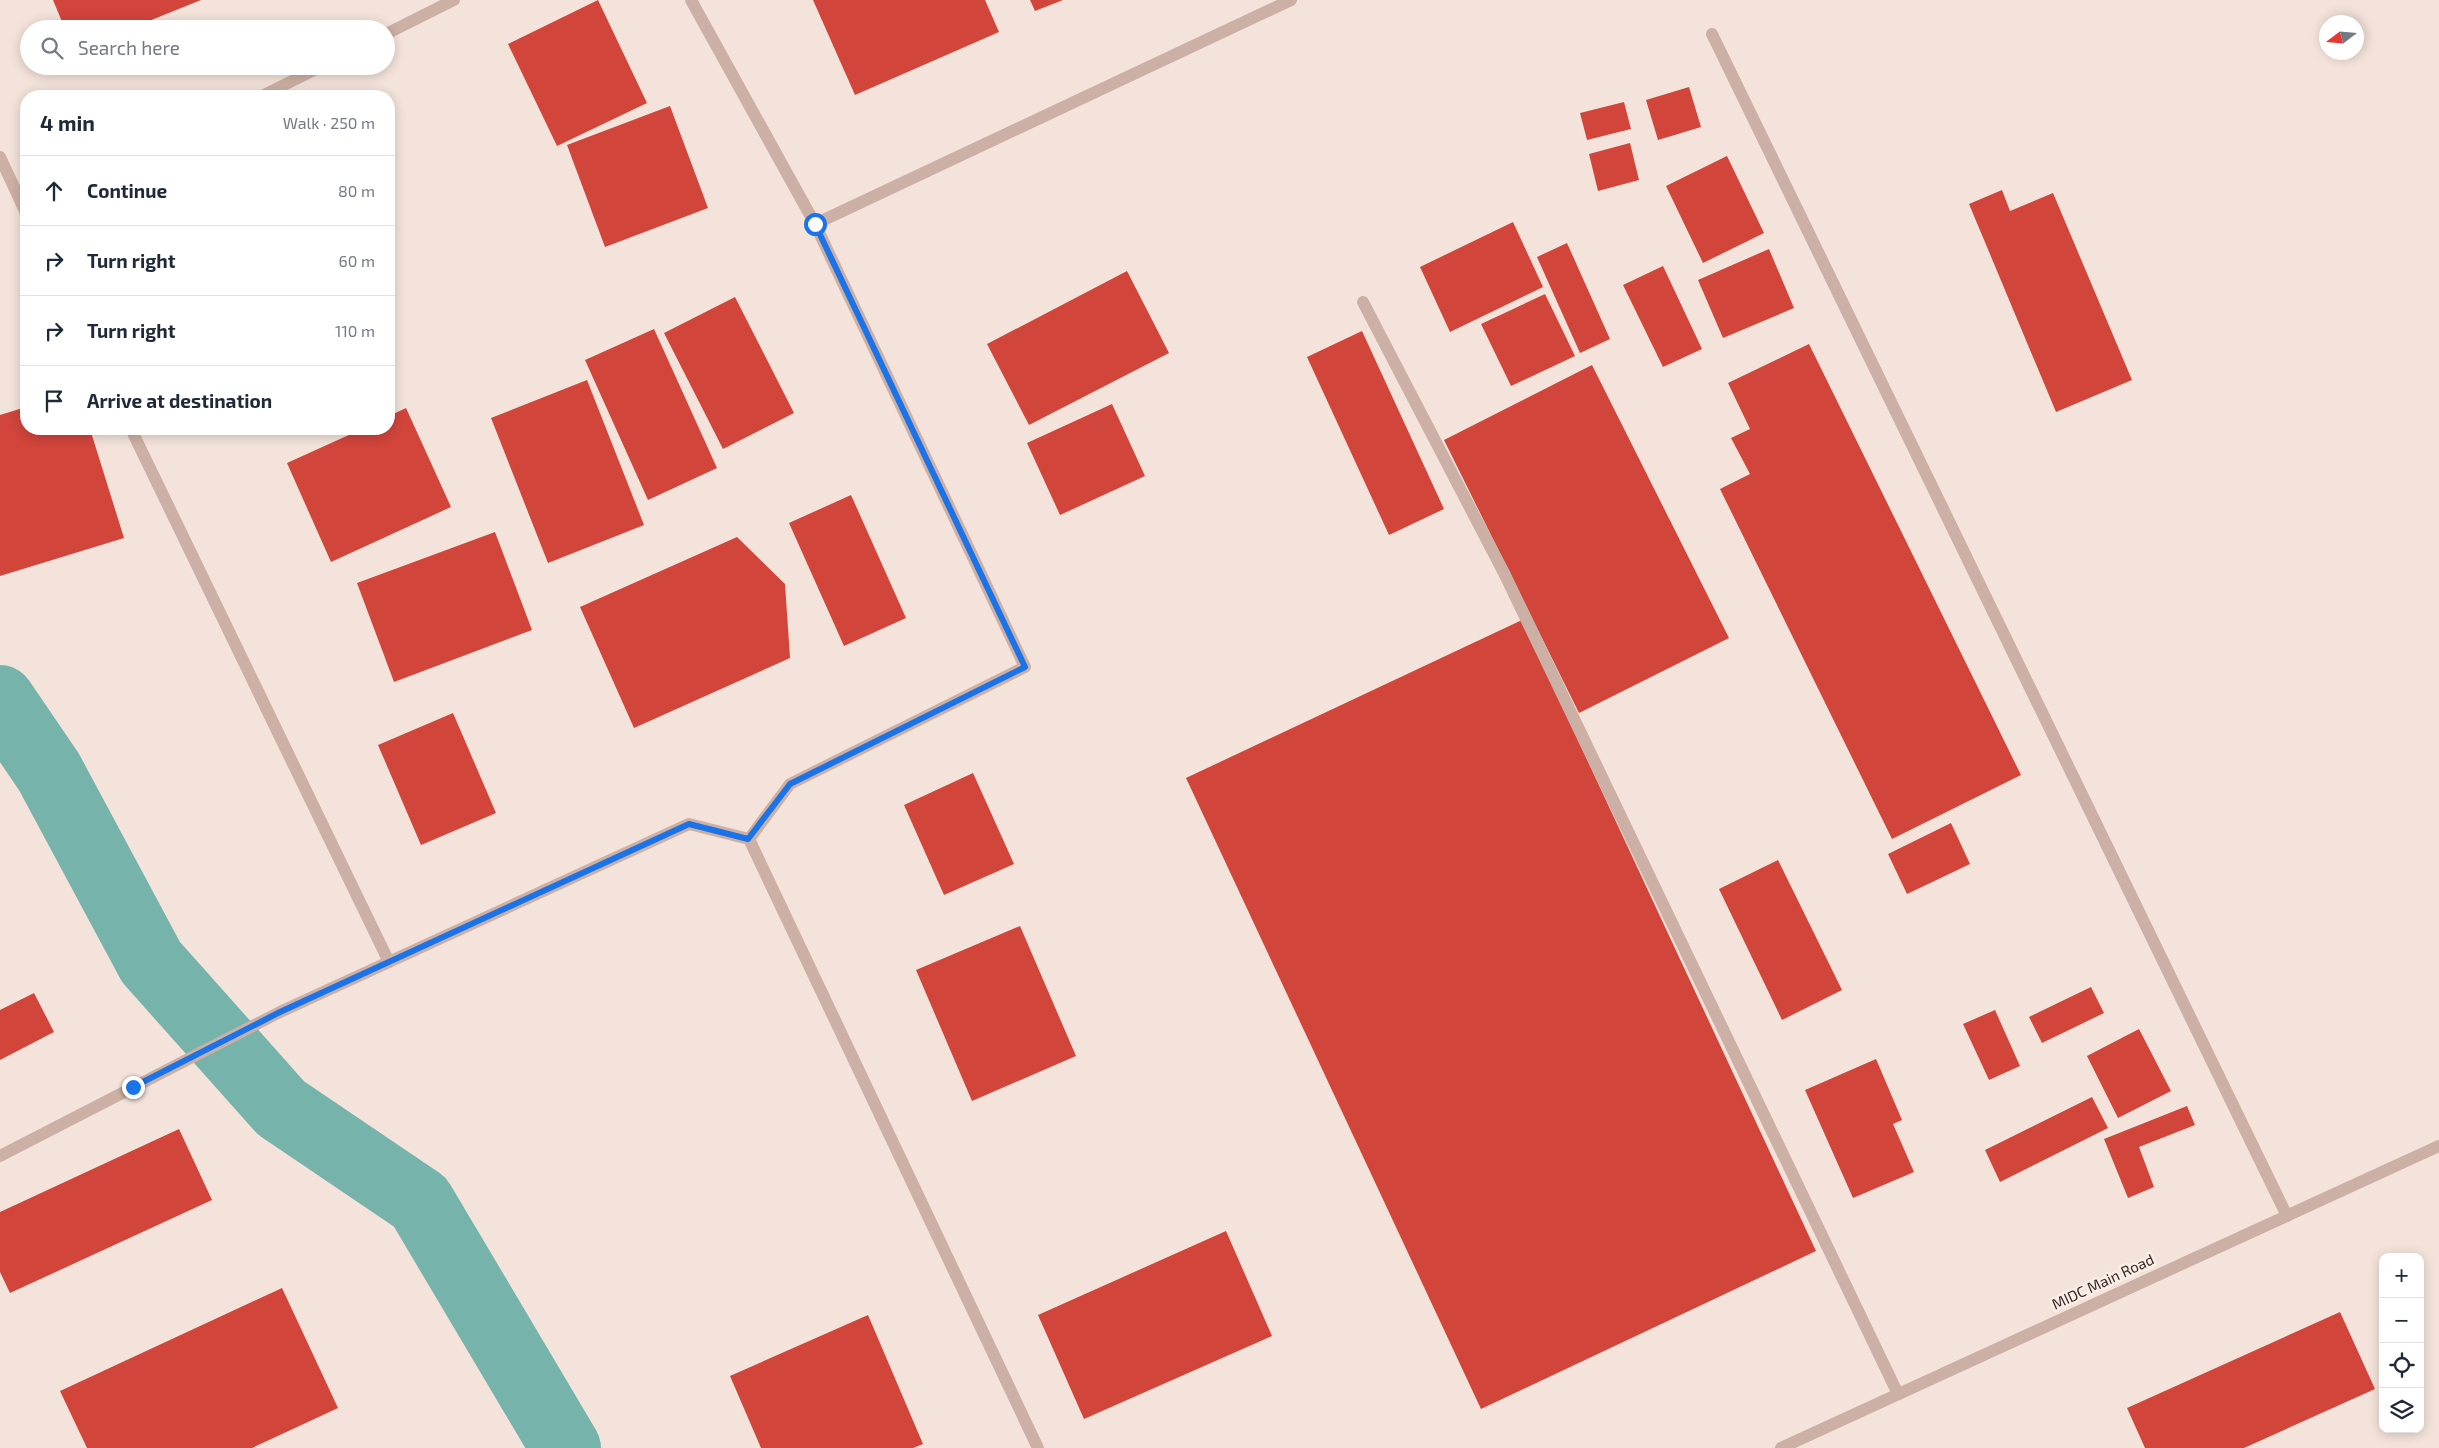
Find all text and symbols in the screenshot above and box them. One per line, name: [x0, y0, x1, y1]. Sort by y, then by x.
north arrow: [2319, 15, 2364, 60]
search box: [20, 20, 395, 75]
icon: search: [38, 34, 66, 62]
text: Search here: [78, 36, 180, 59]
text: 4 min: [40, 110, 95, 135]
text: Walk · 250 m: [283, 113, 375, 132]
icon: ahead: [40, 177, 68, 205]
text: Continue: [87, 179, 167, 202]
text: 80 m: [338, 181, 375, 200]
route start: [804, 213, 827, 236]
icon: right: [40, 247, 68, 275]
text: Turn right: [87, 249, 175, 272]
text: 60 m: [339, 251, 375, 270]
icon: right: [40, 317, 68, 345]
text: Turn right: [87, 319, 175, 342]
text: 110 m: [335, 321, 375, 340]
icon: arrive: [40, 387, 68, 415]
text: Arrive at destination: [87, 389, 272, 412]
route end: [122, 1076, 145, 1099]
street label: MIDC Main Road: [2049, 1250, 2157, 1313]
map controls: [2379, 1253, 2424, 1433]
button: +: [2379, 1253, 2424, 1298]
button: −: [2379, 1298, 2424, 1343]
button: locate: [2379, 1343, 2424, 1388]
button: layers: [2379, 1388, 2424, 1433]

